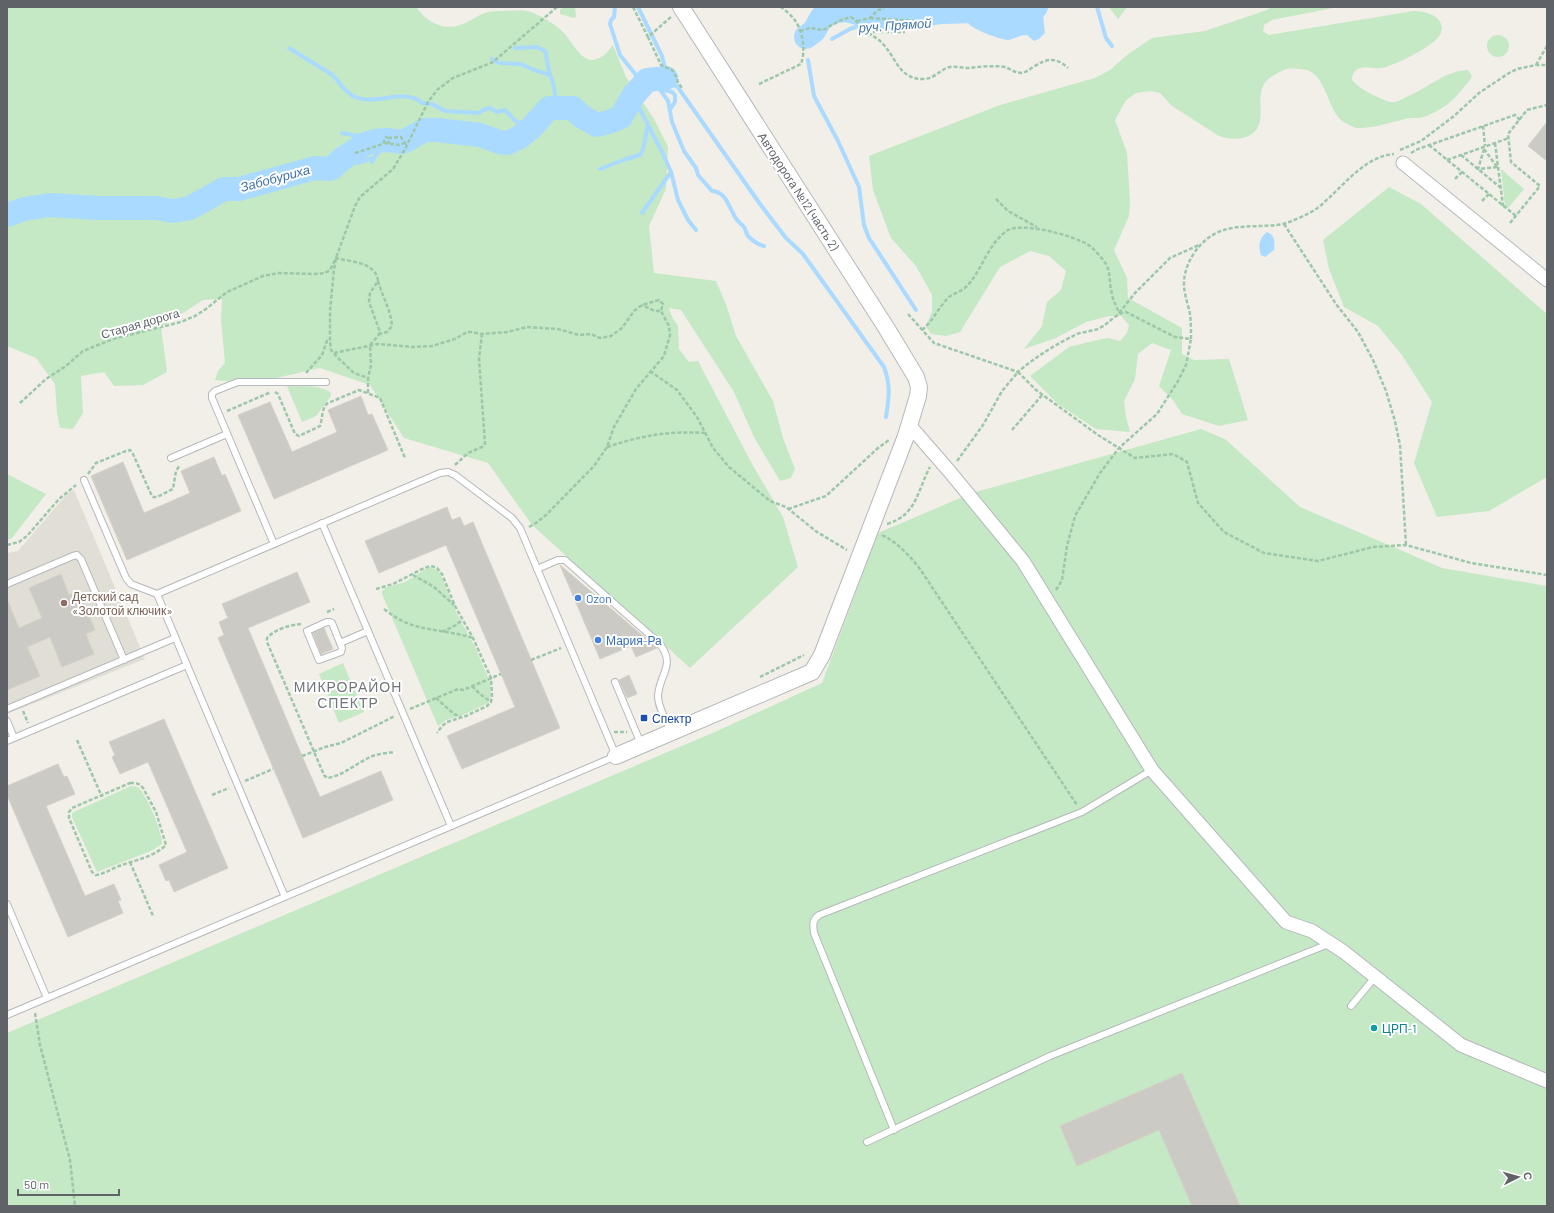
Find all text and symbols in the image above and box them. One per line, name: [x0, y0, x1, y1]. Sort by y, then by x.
water label: руч. Прямой: [857, 14, 932, 36]
street label: Автодорога №12 (часть 2): [755, 129, 843, 254]
water label: Забобуриха: [238, 161, 312, 195]
street label: Старая дорога: [99, 305, 181, 342]
place label: Детский сад «Золотой ключик»: [72, 589, 173, 617]
place label: Ozon: [586, 591, 612, 605]
marker: Ozon: [573, 593, 583, 603]
marker: Детский сад «Золотой ключик»: [59, 598, 69, 608]
place label: Мария-Ра: [606, 633, 662, 648]
marker: Мария-Ра: [593, 635, 603, 645]
district label: МИКРОРАЙОН СПЕКТР: [294, 678, 402, 711]
place label: Спектр: [652, 711, 692, 726]
marker: Спектр: [639, 713, 649, 723]
place label: ЦРП-1: [1382, 1021, 1416, 1036]
marker: ЦРП-1: [1369, 1023, 1379, 1033]
north arrow: [1498, 1157, 1538, 1197]
scale bar: [18, 1171, 119, 1197]
text: С: [1522, 1171, 1535, 1181]
text: 50 m: [24, 1177, 49, 1191]

